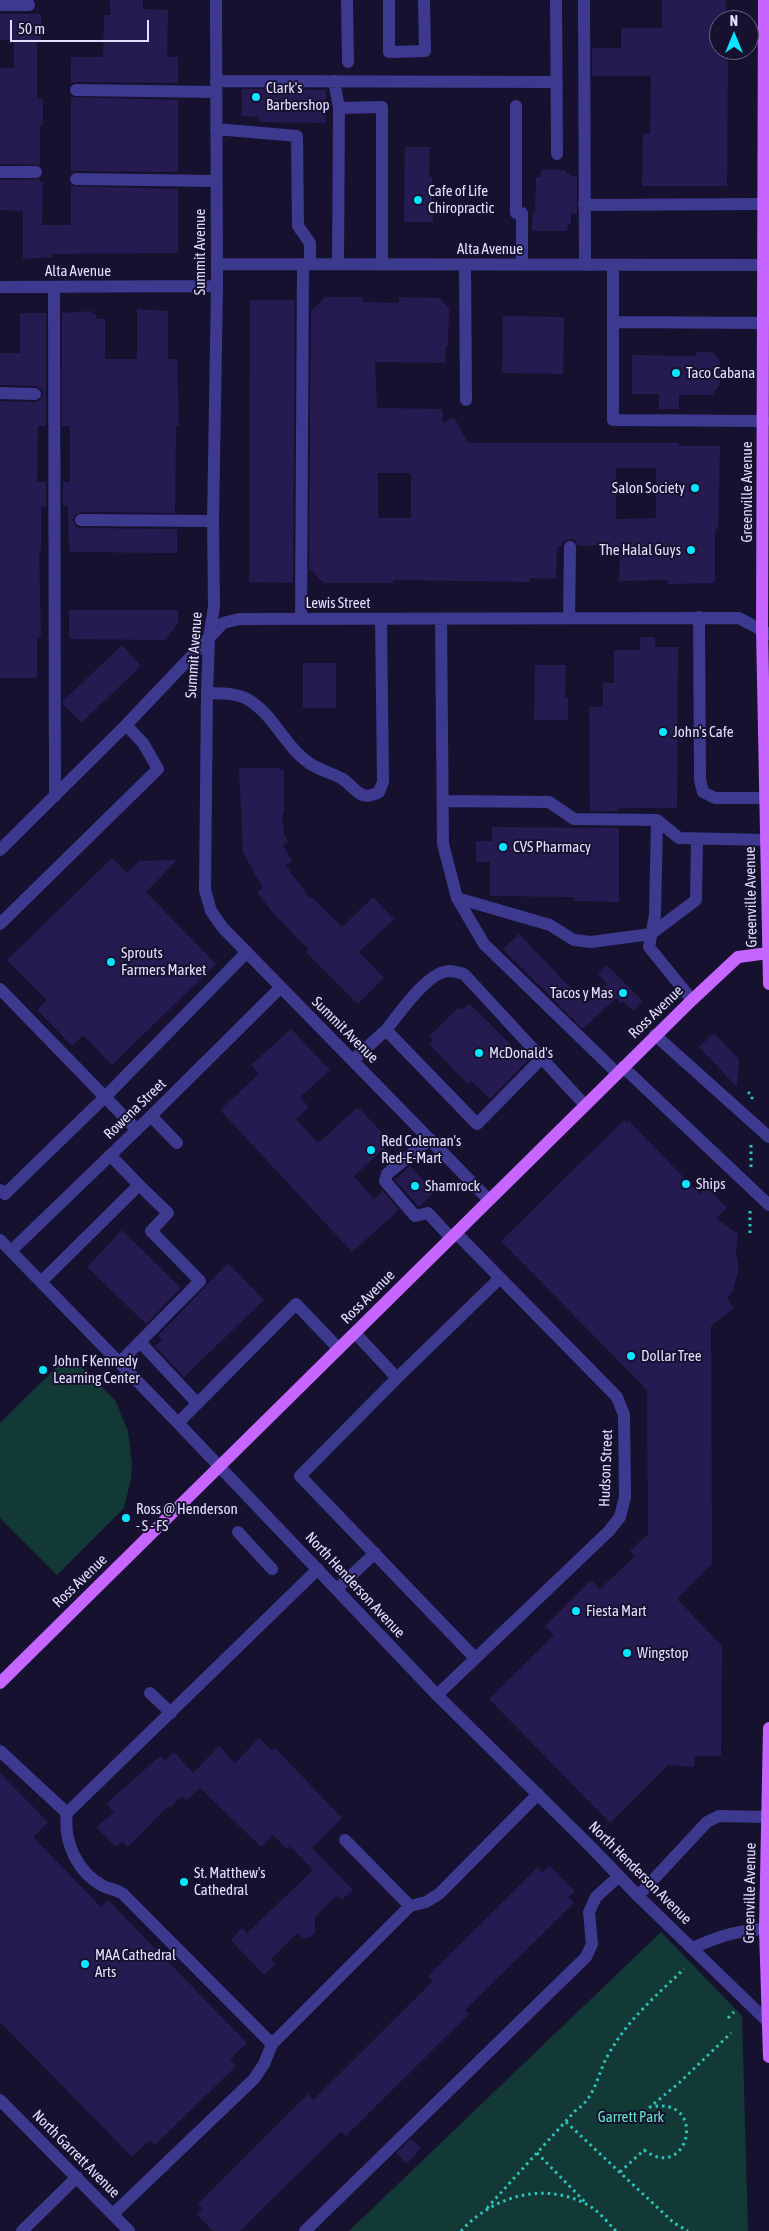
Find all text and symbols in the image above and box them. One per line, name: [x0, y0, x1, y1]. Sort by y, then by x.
scale bar: [12, 10, 151, 42]
north arrow: [709, 10, 759, 60]
text: N: [730, 13, 738, 29]
text: 50 m: [18, 20, 45, 37]
place label: Clark's Barbershop: [266, 79, 330, 114]
marker: Clark's Barbershop: [250, 91, 262, 103]
place label: Cafe of Life Chiropractic: [428, 182, 494, 217]
marker: Cafe of Life Chiropractic: [412, 194, 424, 206]
street label: Summit Avenue: [191, 209, 209, 295]
street label: Alta Avenue: [457, 240, 523, 258]
street label: Alta Avenue: [45, 262, 111, 280]
place label: Taco Cabana: [686, 364, 755, 382]
marker: Taco Cabana: [670, 367, 682, 379]
street label: Greenville Avenue: [738, 441, 756, 543]
place label: Salon Society: [612, 479, 685, 497]
marker: Salon Society: [689, 482, 701, 494]
place label: The Halal Guys: [599, 541, 681, 559]
marker: The Halal Guys: [685, 544, 697, 556]
street label: Lewis Street: [305, 594, 371, 612]
street label: Summit Avenue: [182, 611, 206, 699]
place label: John's Cafe: [673, 723, 734, 741]
marker: John's Cafe: [657, 726, 669, 738]
place label: CVS Pharmacy: [513, 838, 591, 856]
marker: CVS Pharmacy: [497, 841, 509, 853]
street label: Greenville Avenue: [741, 846, 761, 948]
place label: Sprouts Farmers Market: [121, 944, 206, 979]
marker: Sprouts Farmers Market: [105, 956, 117, 968]
street label: Ross Avenue: [625, 982, 687, 1042]
place label: Tacos y Mas: [550, 984, 613, 1002]
marker: Tacos y Mas: [617, 987, 629, 999]
street label: Summit Avenue: [308, 993, 382, 1067]
place label: McDonald's: [489, 1044, 553, 1062]
marker: McDonald's: [473, 1047, 485, 1059]
street label: Rowena Street: [100, 1075, 170, 1143]
place label: Red Coleman's Red-E-Mart: [381, 1132, 461, 1167]
marker: Red Coleman's Red-E-Mart: [365, 1144, 377, 1156]
place label: Ships: [696, 1175, 725, 1193]
place label: Shamrock: [425, 1177, 480, 1195]
marker: Ships: [680, 1178, 692, 1190]
marker: Shamrock: [409, 1180, 421, 1192]
street label: Ross Avenue: [337, 1266, 399, 1328]
place label: Dollar Tree: [641, 1347, 702, 1365]
marker: Dollar Tree: [625, 1350, 637, 1362]
place label: John F Kennedy Learning Center: [53, 1352, 140, 1387]
marker: John F Kennedy Learning Center: [37, 1364, 49, 1376]
street label: Hudson Street: [596, 1429, 616, 1507]
place label: Ross @ Henderson - S - FS: [136, 1500, 238, 1535]
marker: Ross @ Henderson - S - FS: [120, 1512, 132, 1524]
street label: North Henderson Avenue: [301, 1528, 409, 1642]
street label: Ross Avenue: [49, 1551, 111, 1611]
place label: Fiesta Mart: [586, 1602, 647, 1620]
marker: Fiesta Mart: [570, 1605, 582, 1617]
place label: Wingstop: [637, 1644, 689, 1662]
marker: Wingstop: [621, 1647, 633, 1659]
street label: North Henderson Avenue: [585, 1818, 695, 1928]
street label: Greenville Avenue: [740, 1842, 760, 1944]
place label: St. Matthew's Cathedral: [194, 1864, 266, 1899]
marker: St. Matthew's Cathedral: [178, 1876, 190, 1888]
place label: MAA Cathedral Arts: [95, 1946, 176, 1981]
marker: MAA Cathedral Arts: [79, 1958, 91, 1970]
street label: North Garrett Avenue: [28, 2106, 124, 2202]
park label: Garrett Park: [598, 2108, 664, 2126]

